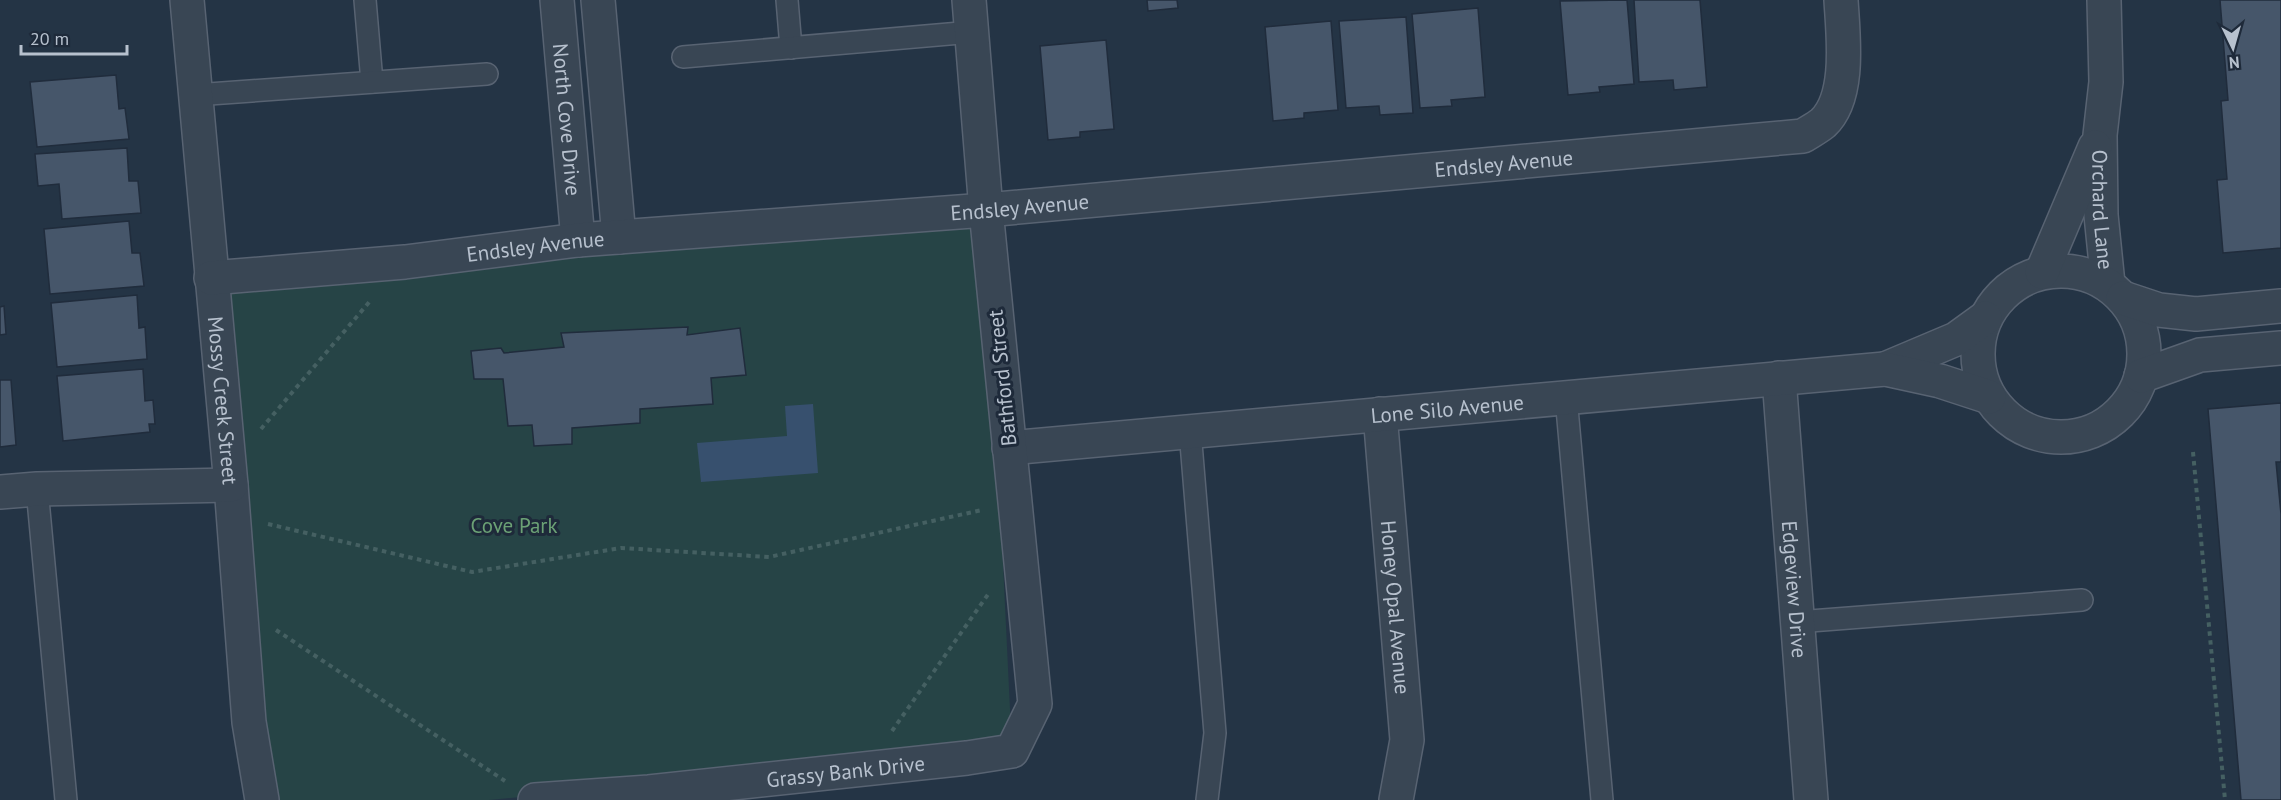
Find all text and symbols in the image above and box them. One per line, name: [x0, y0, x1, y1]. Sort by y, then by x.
scale bar: [21, 18, 128, 56]
north arrow: [2203, 18, 2263, 78]
text: 20 m: [30, 27, 69, 50]
street label: North Cove Drive: [547, 42, 588, 197]
text: N: [2228, 53, 2240, 73]
street label: Endsley Avenue: [1433, 143, 1574, 183]
street label: Orchard Lane: [2087, 149, 2120, 271]
street label: Endsley Avenue: [950, 187, 1090, 226]
street label: Endsley Avenue: [465, 225, 605, 268]
street label: Bathford Street: [981, 309, 1023, 447]
street label: Mossy Creek Street: [202, 315, 244, 486]
street label: Lone Silo Avenue: [1370, 388, 1525, 429]
park label: Cove Park: [470, 512, 558, 539]
street label: Honey Opal Avenue: [1375, 519, 1417, 695]
street label: Edgeview Drive: [1776, 520, 1814, 659]
street label: Grassy Bank Drive: [765, 749, 926, 793]

